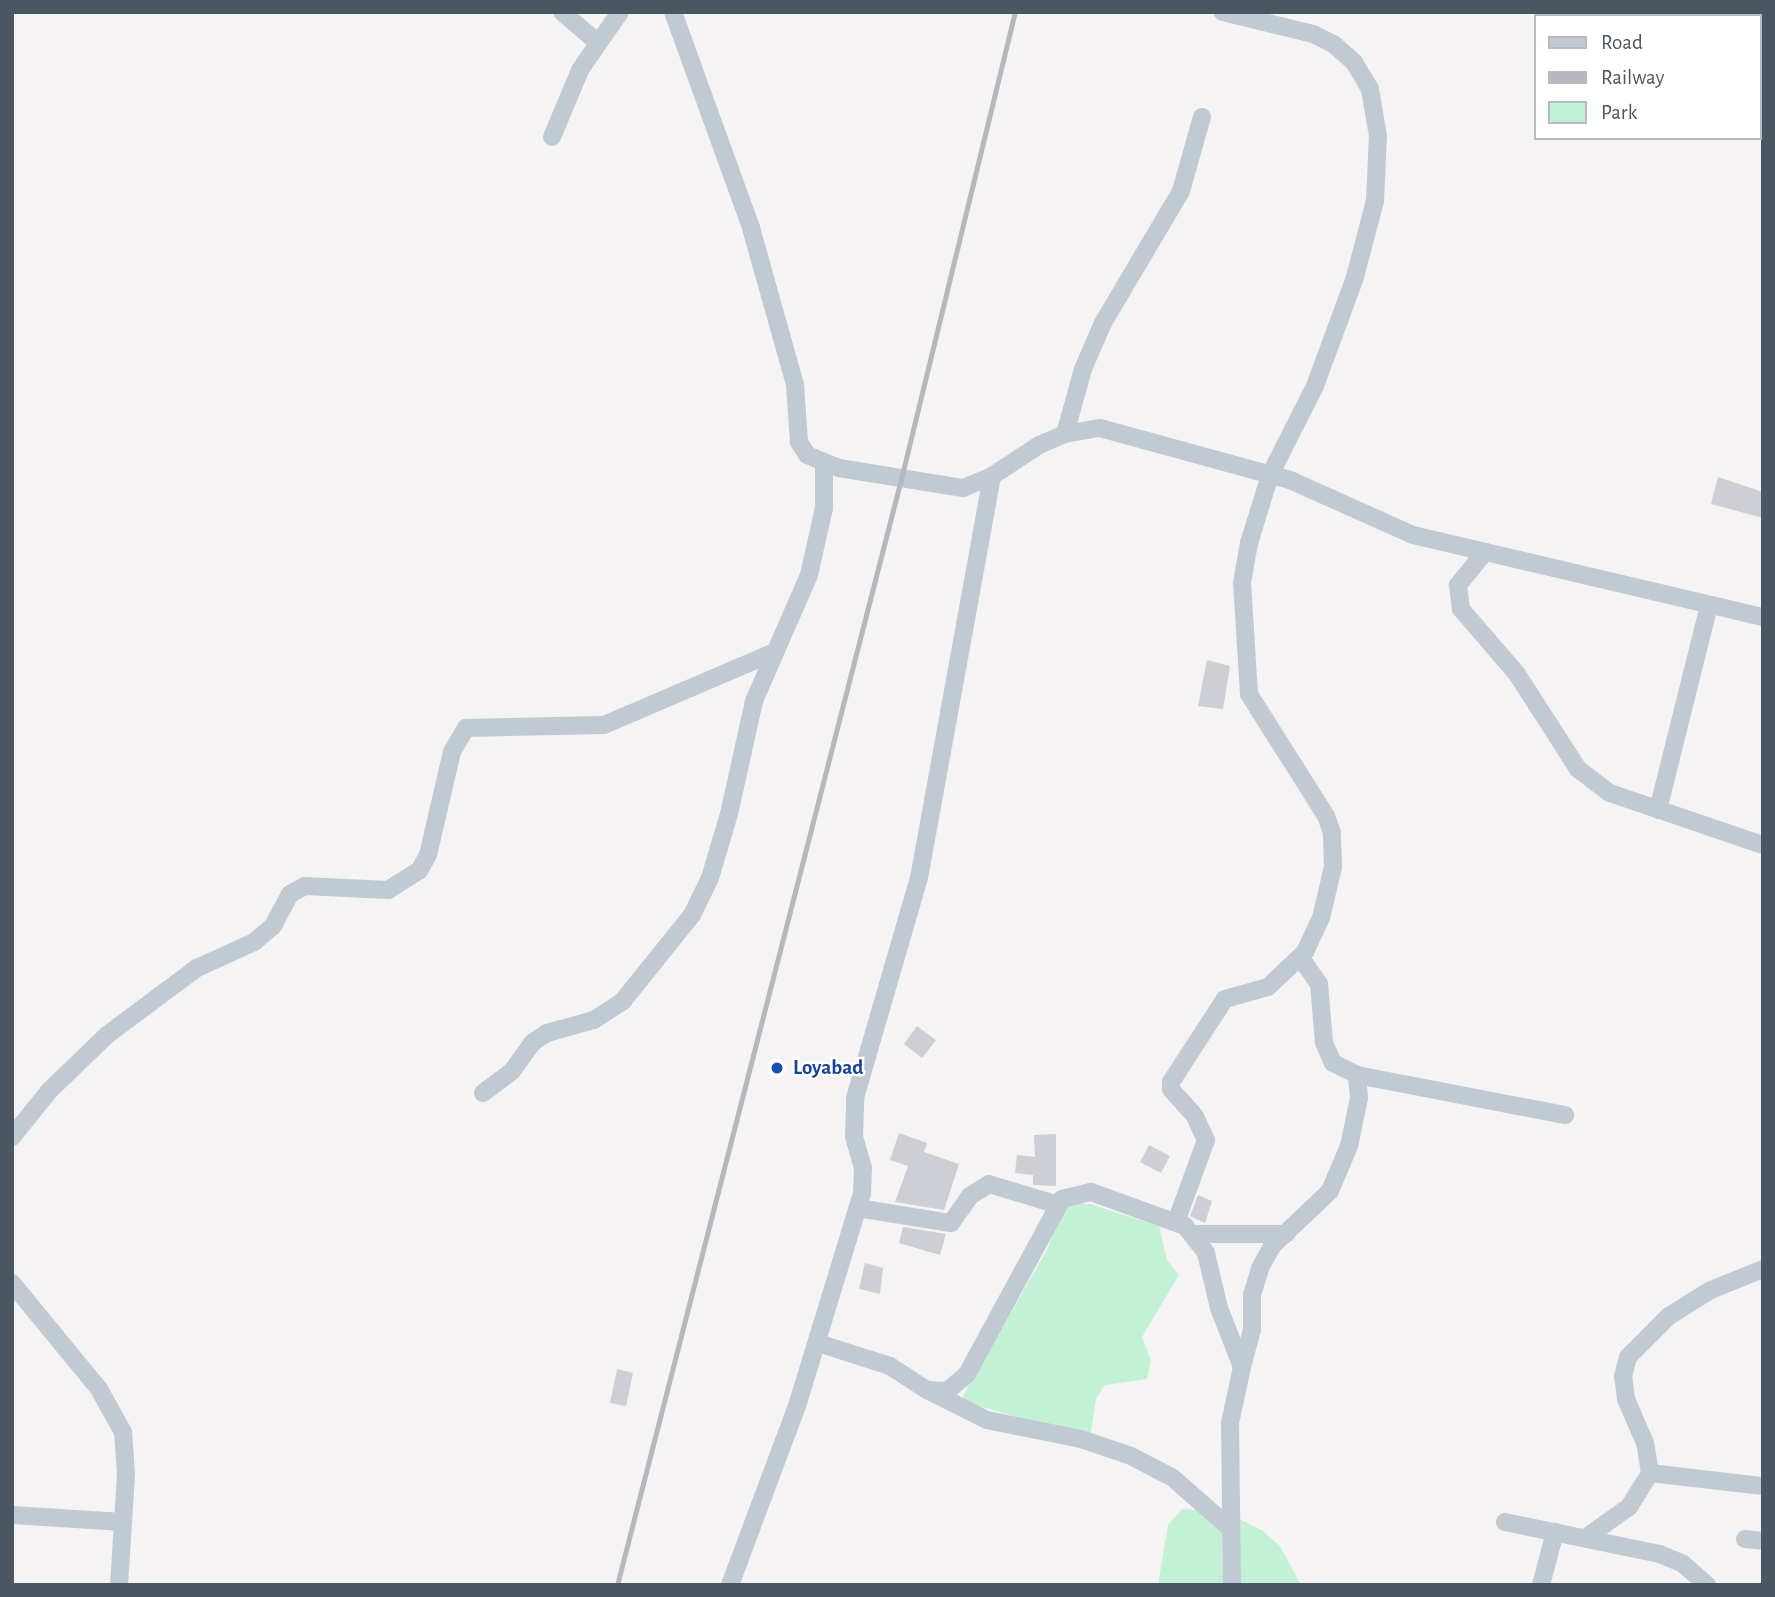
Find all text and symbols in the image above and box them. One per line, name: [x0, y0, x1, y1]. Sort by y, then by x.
legend: [1534, 14, 1761, 140]
text: Road: [1601, 32, 1643, 53]
text: Railway: [1601, 67, 1664, 88]
text: Park: [1601, 102, 1637, 123]
place label: Loyabad: [793, 1055, 863, 1081]
marker: Loyabad: [767, 1058, 787, 1078]

